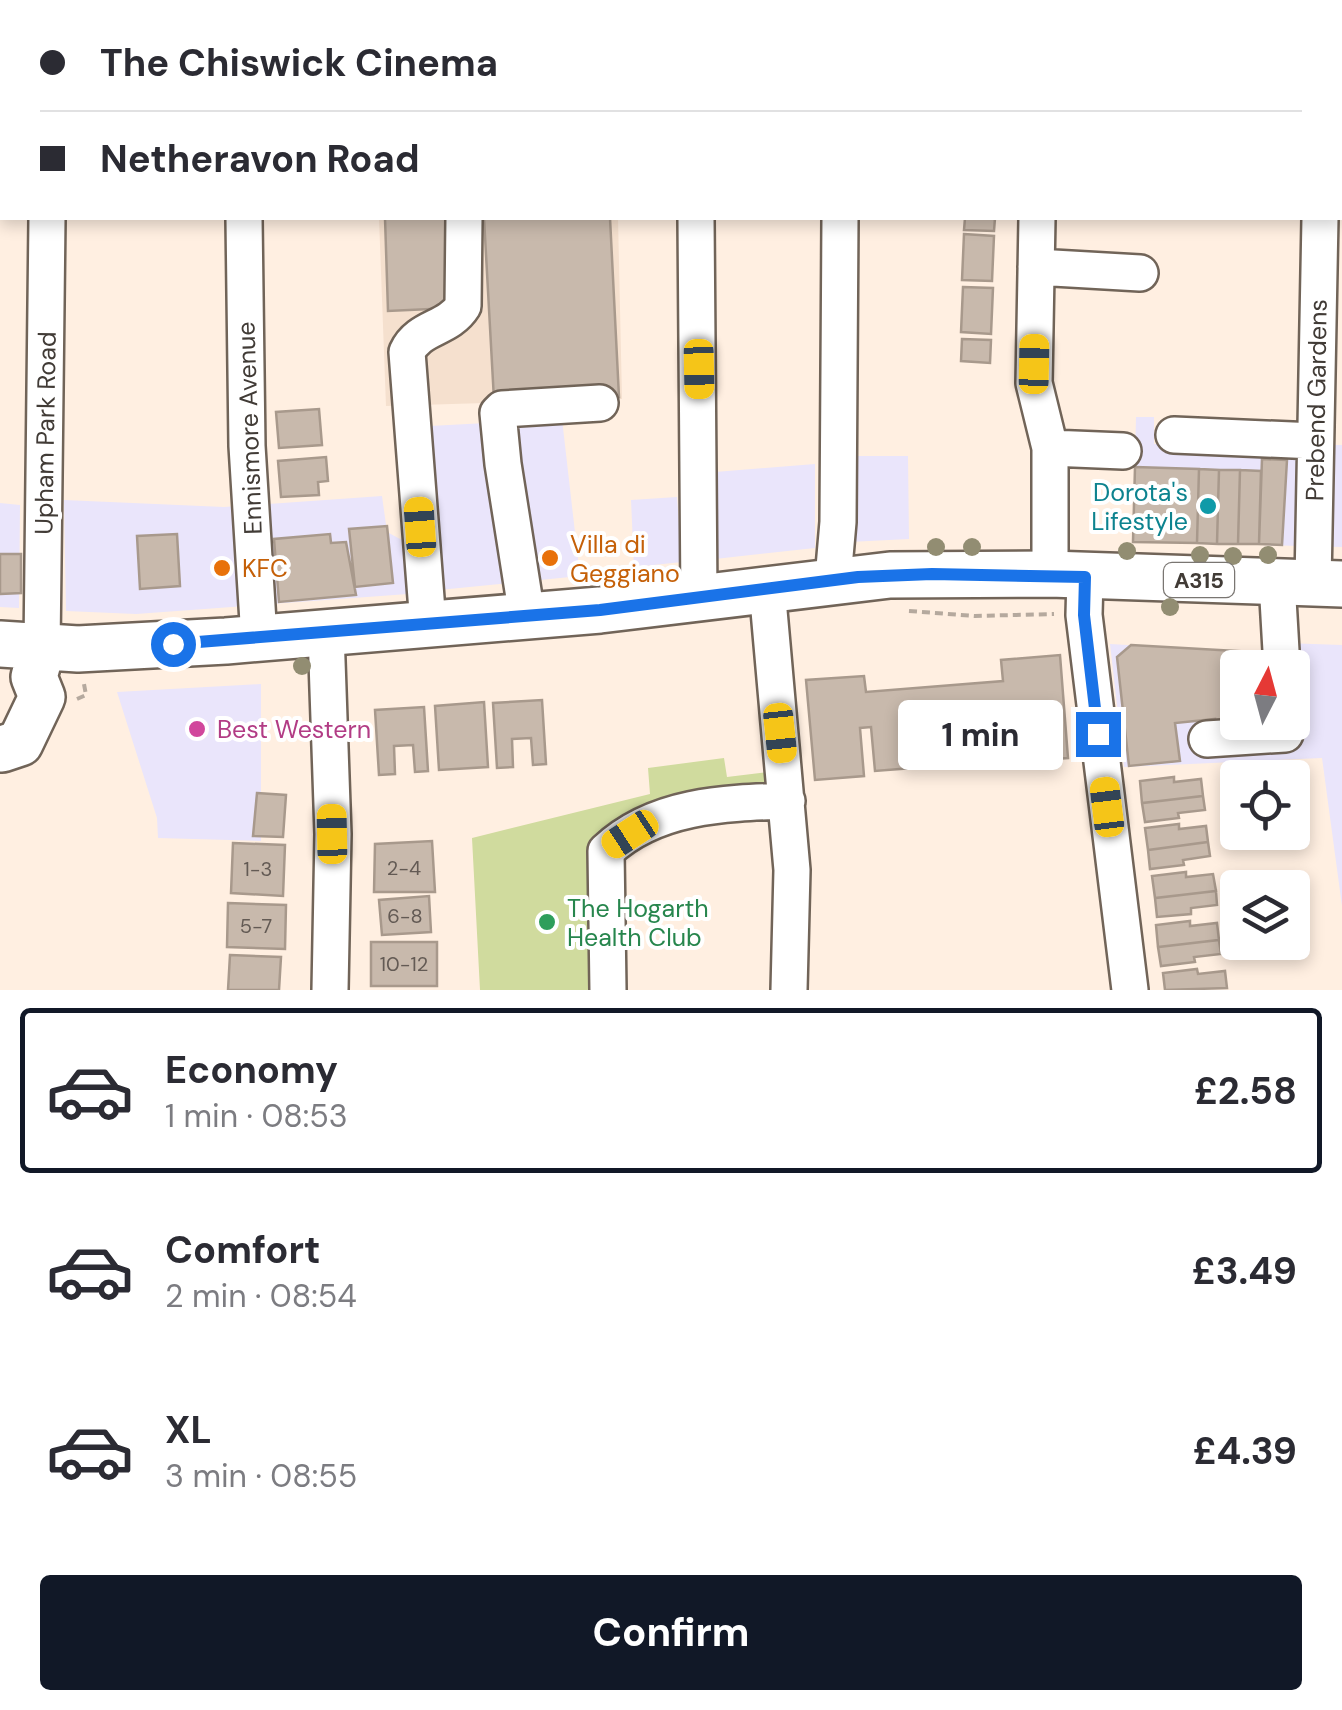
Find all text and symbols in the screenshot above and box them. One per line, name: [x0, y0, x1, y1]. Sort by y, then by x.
text: The Chiswick Cinema: [100, 38, 498, 88]
text: Netheravon Road: [100, 134, 420, 184]
street label: Prebend Gardens: [1298, 299, 1335, 501]
street label: Ennismore Avenue: [229, 321, 270, 535]
street label: Upham Park Road: [27, 331, 64, 535]
car: [1018, 334, 1050, 394]
car: [683, 339, 715, 399]
place label: Dorota's Lifestyle: [1091, 476, 1188, 538]
marker: Dorota's Lifestyle: [1197, 495, 1219, 517]
car: [403, 496, 437, 558]
place label: Villa di Geggiano: [570, 528, 680, 590]
marker: Villa di Geggiano: [539, 547, 561, 569]
place label: KFC: [242, 552, 288, 585]
marker: KFC: [211, 557, 233, 579]
road number: A315: [1164, 563, 1234, 597]
route start: [151, 622, 196, 667]
north arrow: [1220, 650, 1310, 740]
map controls: [1220, 650, 1310, 960]
callout: 1 min: [898, 699, 1063, 769]
car: [762, 702, 798, 764]
route end: [1076, 712, 1121, 757]
place label: Best Western: [217, 713, 371, 746]
text: 1 min: [942, 714, 1019, 756]
marker: Best Western: [186, 718, 208, 740]
button: locate: [1220, 760, 1310, 850]
car: [1088, 775, 1126, 839]
car: [316, 804, 348, 864]
car: [597, 805, 663, 863]
house number: 2-4: [387, 855, 421, 881]
house number: 1-3: [244, 856, 272, 882]
button: layers: [1220, 870, 1310, 960]
place label: The Hogarth Health Club: [567, 892, 709, 954]
house number: 6-8: [387, 903, 423, 929]
marker: The Hogarth Health Club: [536, 911, 558, 933]
house number: 5-7: [240, 913, 272, 939]
house number: 10-12: [380, 951, 428, 977]
text: Economy: [165, 1045, 338, 1095]
icon: car: [45, 1046, 135, 1136]
text: £2.58: [1194, 1066, 1297, 1116]
text: 1 min · 08:53: [165, 1095, 348, 1137]
text: Comfort: [165, 1225, 321, 1275]
icon: car: [45, 1226, 135, 1316]
text: £3.49: [1192, 1246, 1297, 1296]
text: 2 min · 08:54: [165, 1275, 357, 1317]
text: XL: [165, 1405, 212, 1455]
icon: car: [45, 1406, 135, 1496]
text: £4.39: [1193, 1426, 1297, 1476]
text: 3 min · 08:55: [165, 1455, 357, 1497]
button: Confirm: [40, 1575, 1302, 1690]

